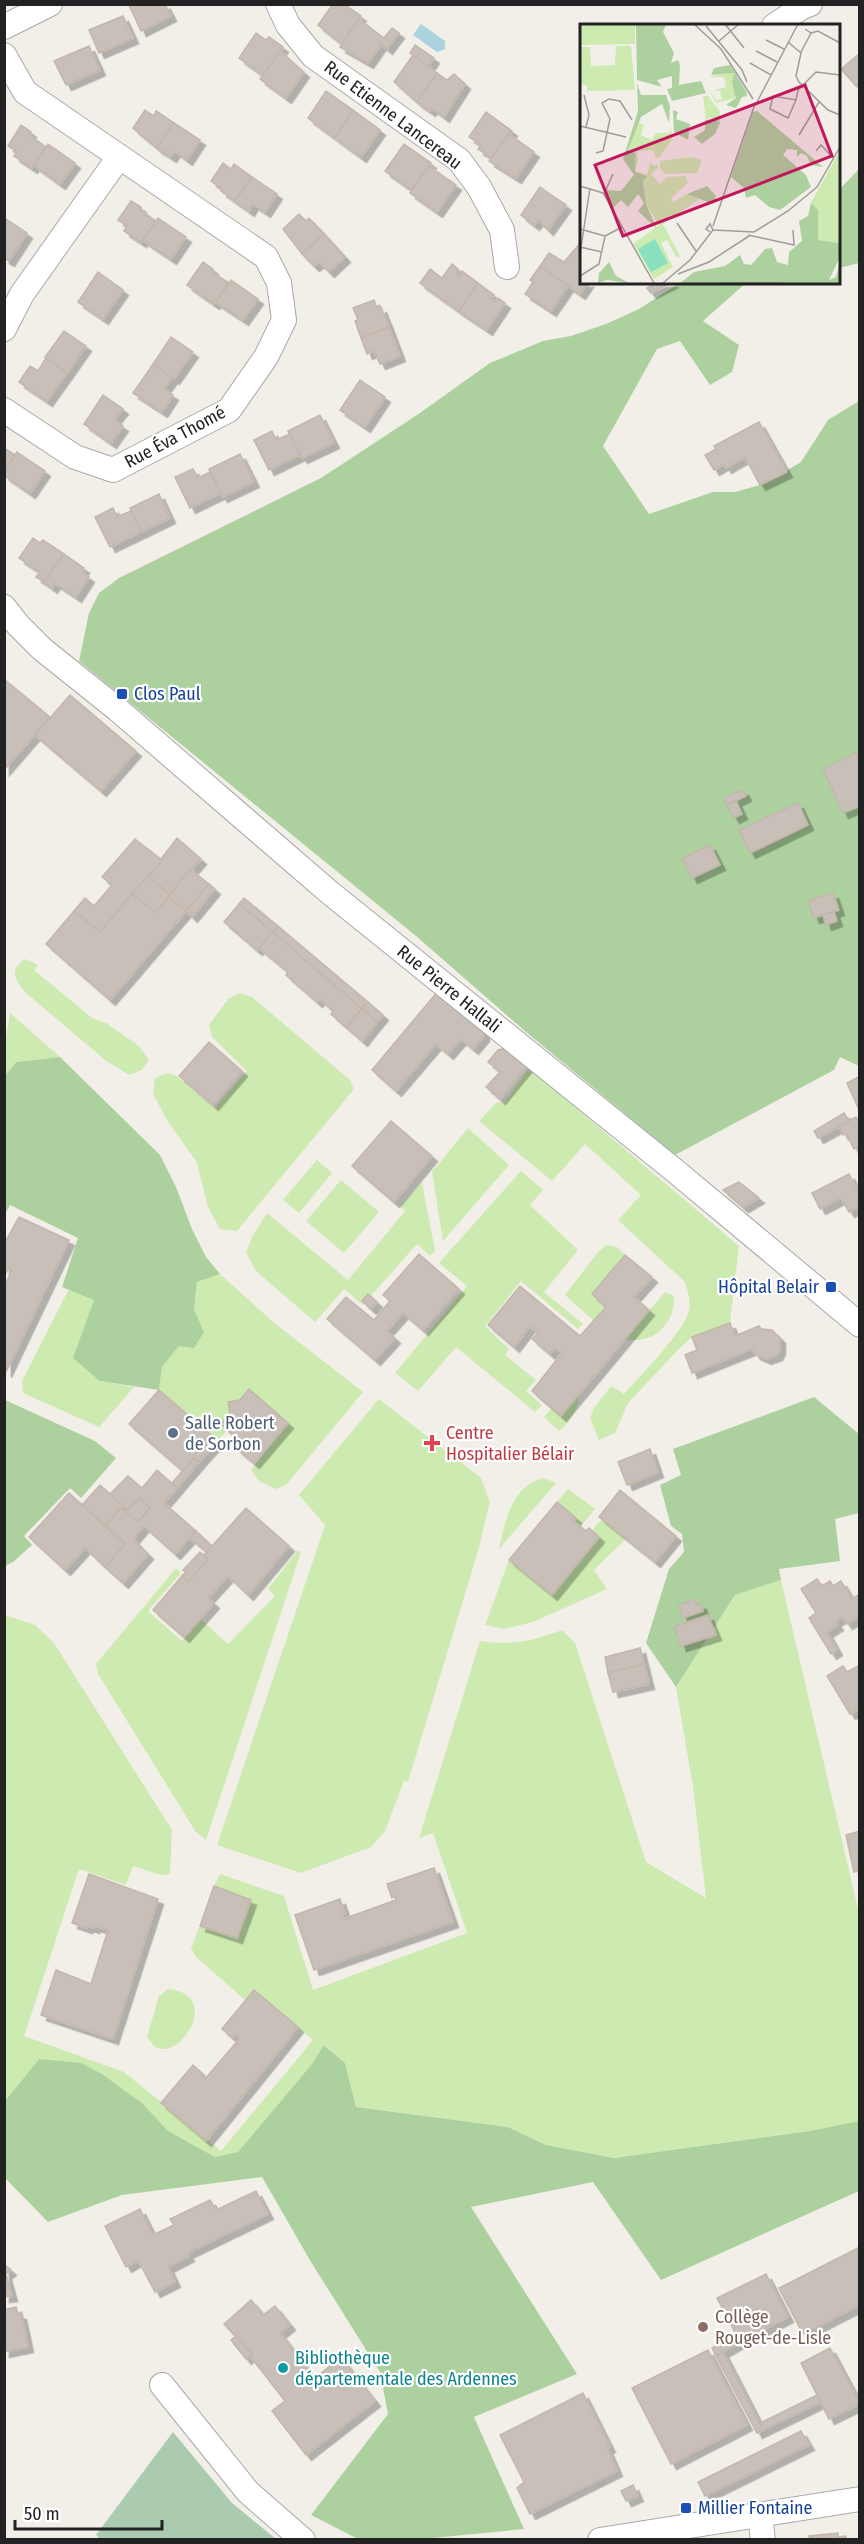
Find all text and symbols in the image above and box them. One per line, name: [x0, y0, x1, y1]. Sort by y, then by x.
inset map: [580, 24, 840, 284]
street label: Rue Etienne Lancereau: [320, 56, 466, 174]
street label: Rue Éva Thomé: [120, 400, 229, 473]
place label: Clos Paul: [134, 683, 201, 705]
marker: Clos Paul: [115, 687, 129, 701]
street label: Rue Pierre Hallali: [393, 940, 505, 1038]
place label: Hôpital Belair: [718, 1276, 820, 1298]
marker: Hôpital Belair: [824, 1280, 838, 1294]
place label: Salle Robert de Sorbon: [185, 1412, 275, 1455]
place label: Centre Hospitalier Bélair: [446, 1422, 575, 1465]
marker: Salle Robert de Sorbon: [166, 1426, 180, 1440]
marker: Centre Hospitalier Bélair: [423, 1434, 441, 1452]
place label: Collège Rouget-de-Lisle: [715, 2306, 831, 2349]
marker: Collège Rouget-de-Lisle: [696, 2320, 710, 2334]
place label: Bibliothèque départementale des Ardennes: [295, 2347, 517, 2390]
marker: Bibliothèque départementale des Ardennes: [276, 2361, 290, 2375]
scale bar: [15, 2493, 162, 2531]
place label: Millier Fontaine: [698, 2497, 813, 2519]
marker: Millier Fontaine: [679, 2501, 693, 2515]
text: 50 m: [24, 2503, 60, 2525]

